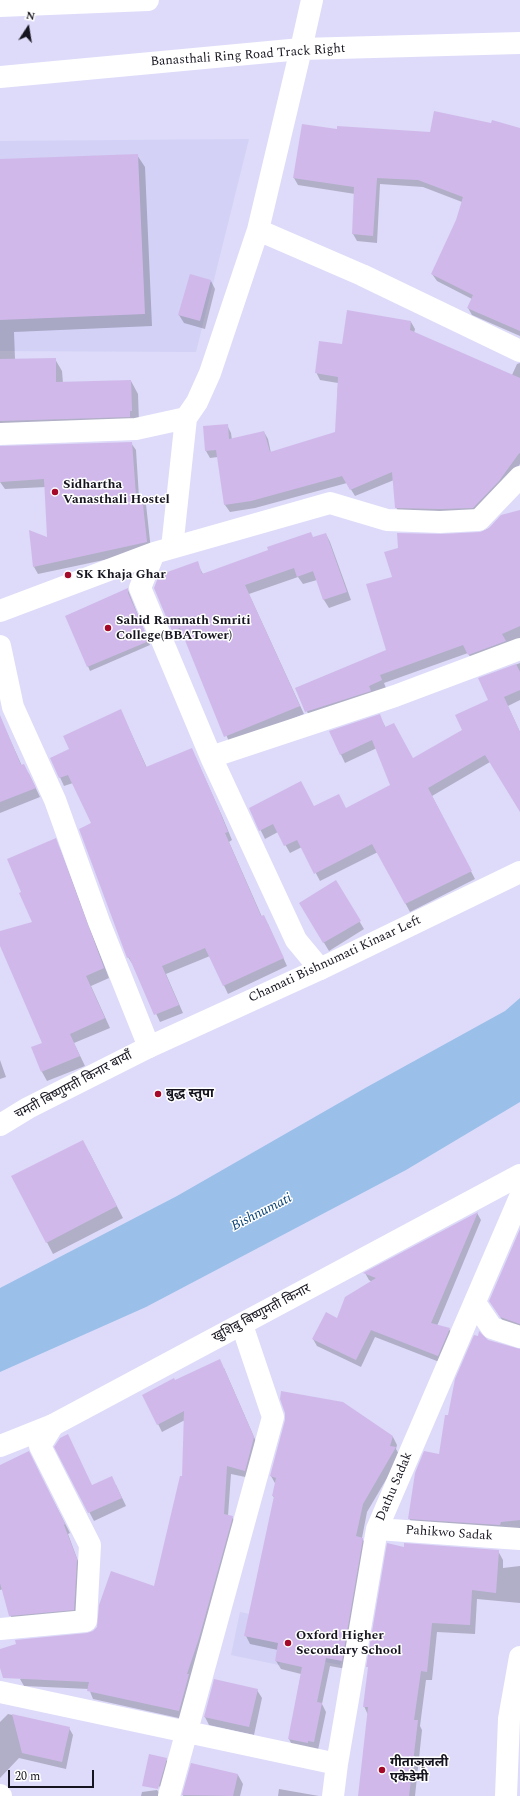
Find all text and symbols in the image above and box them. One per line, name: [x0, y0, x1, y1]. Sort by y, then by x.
text: N: [24, 7, 37, 25]
north arrow: [8, 8, 48, 48]
street label: Banasthali Ring Road Track Right: [150, 41, 346, 71]
place label: Sidhartha Vanasthali Hostel: [63, 477, 170, 508]
marker: Sidhartha Vanasthali Hostel: [50, 487, 60, 497]
place label: SK Khaja Ghar: [76, 567, 166, 583]
marker: SK Khaja Ghar: [63, 570, 73, 580]
place label: Sahid Ramnath Smriti College(BBATower): [116, 613, 251, 644]
marker: Sahid Ramnath Smriti College(BBATower): [103, 623, 113, 633]
street label: Chamati Bishnumati Kinaar Left: [246, 913, 424, 1007]
street label: चमती बिष्णुमती किनार बायाँ: [13, 1048, 135, 1124]
place label: बुद्ध स्तुपा: [166, 1086, 214, 1102]
marker: बुद्ध स्तुपा: [153, 1089, 163, 1099]
water label: Bishnumati: [229, 1191, 295, 1235]
street label: खुशिबु बिष्णुमती किनार: [210, 1282, 314, 1346]
street label: Dathu Sadak: [373, 1450, 417, 1524]
street label: Pahikwo Sadak: [405, 1523, 493, 1545]
place label: Oxford Higher Secondary School: [296, 1628, 401, 1659]
marker: Oxford Higher Secondary School: [283, 1638, 293, 1648]
place label: गीताञ‍्जली एकेडेमी: [390, 1755, 448, 1786]
scale bar: [10, 1762, 96, 1788]
marker: गीताञ‍्जली एकेडेमी: [377, 1765, 387, 1775]
text: 20 m: [15, 1767, 40, 1786]

